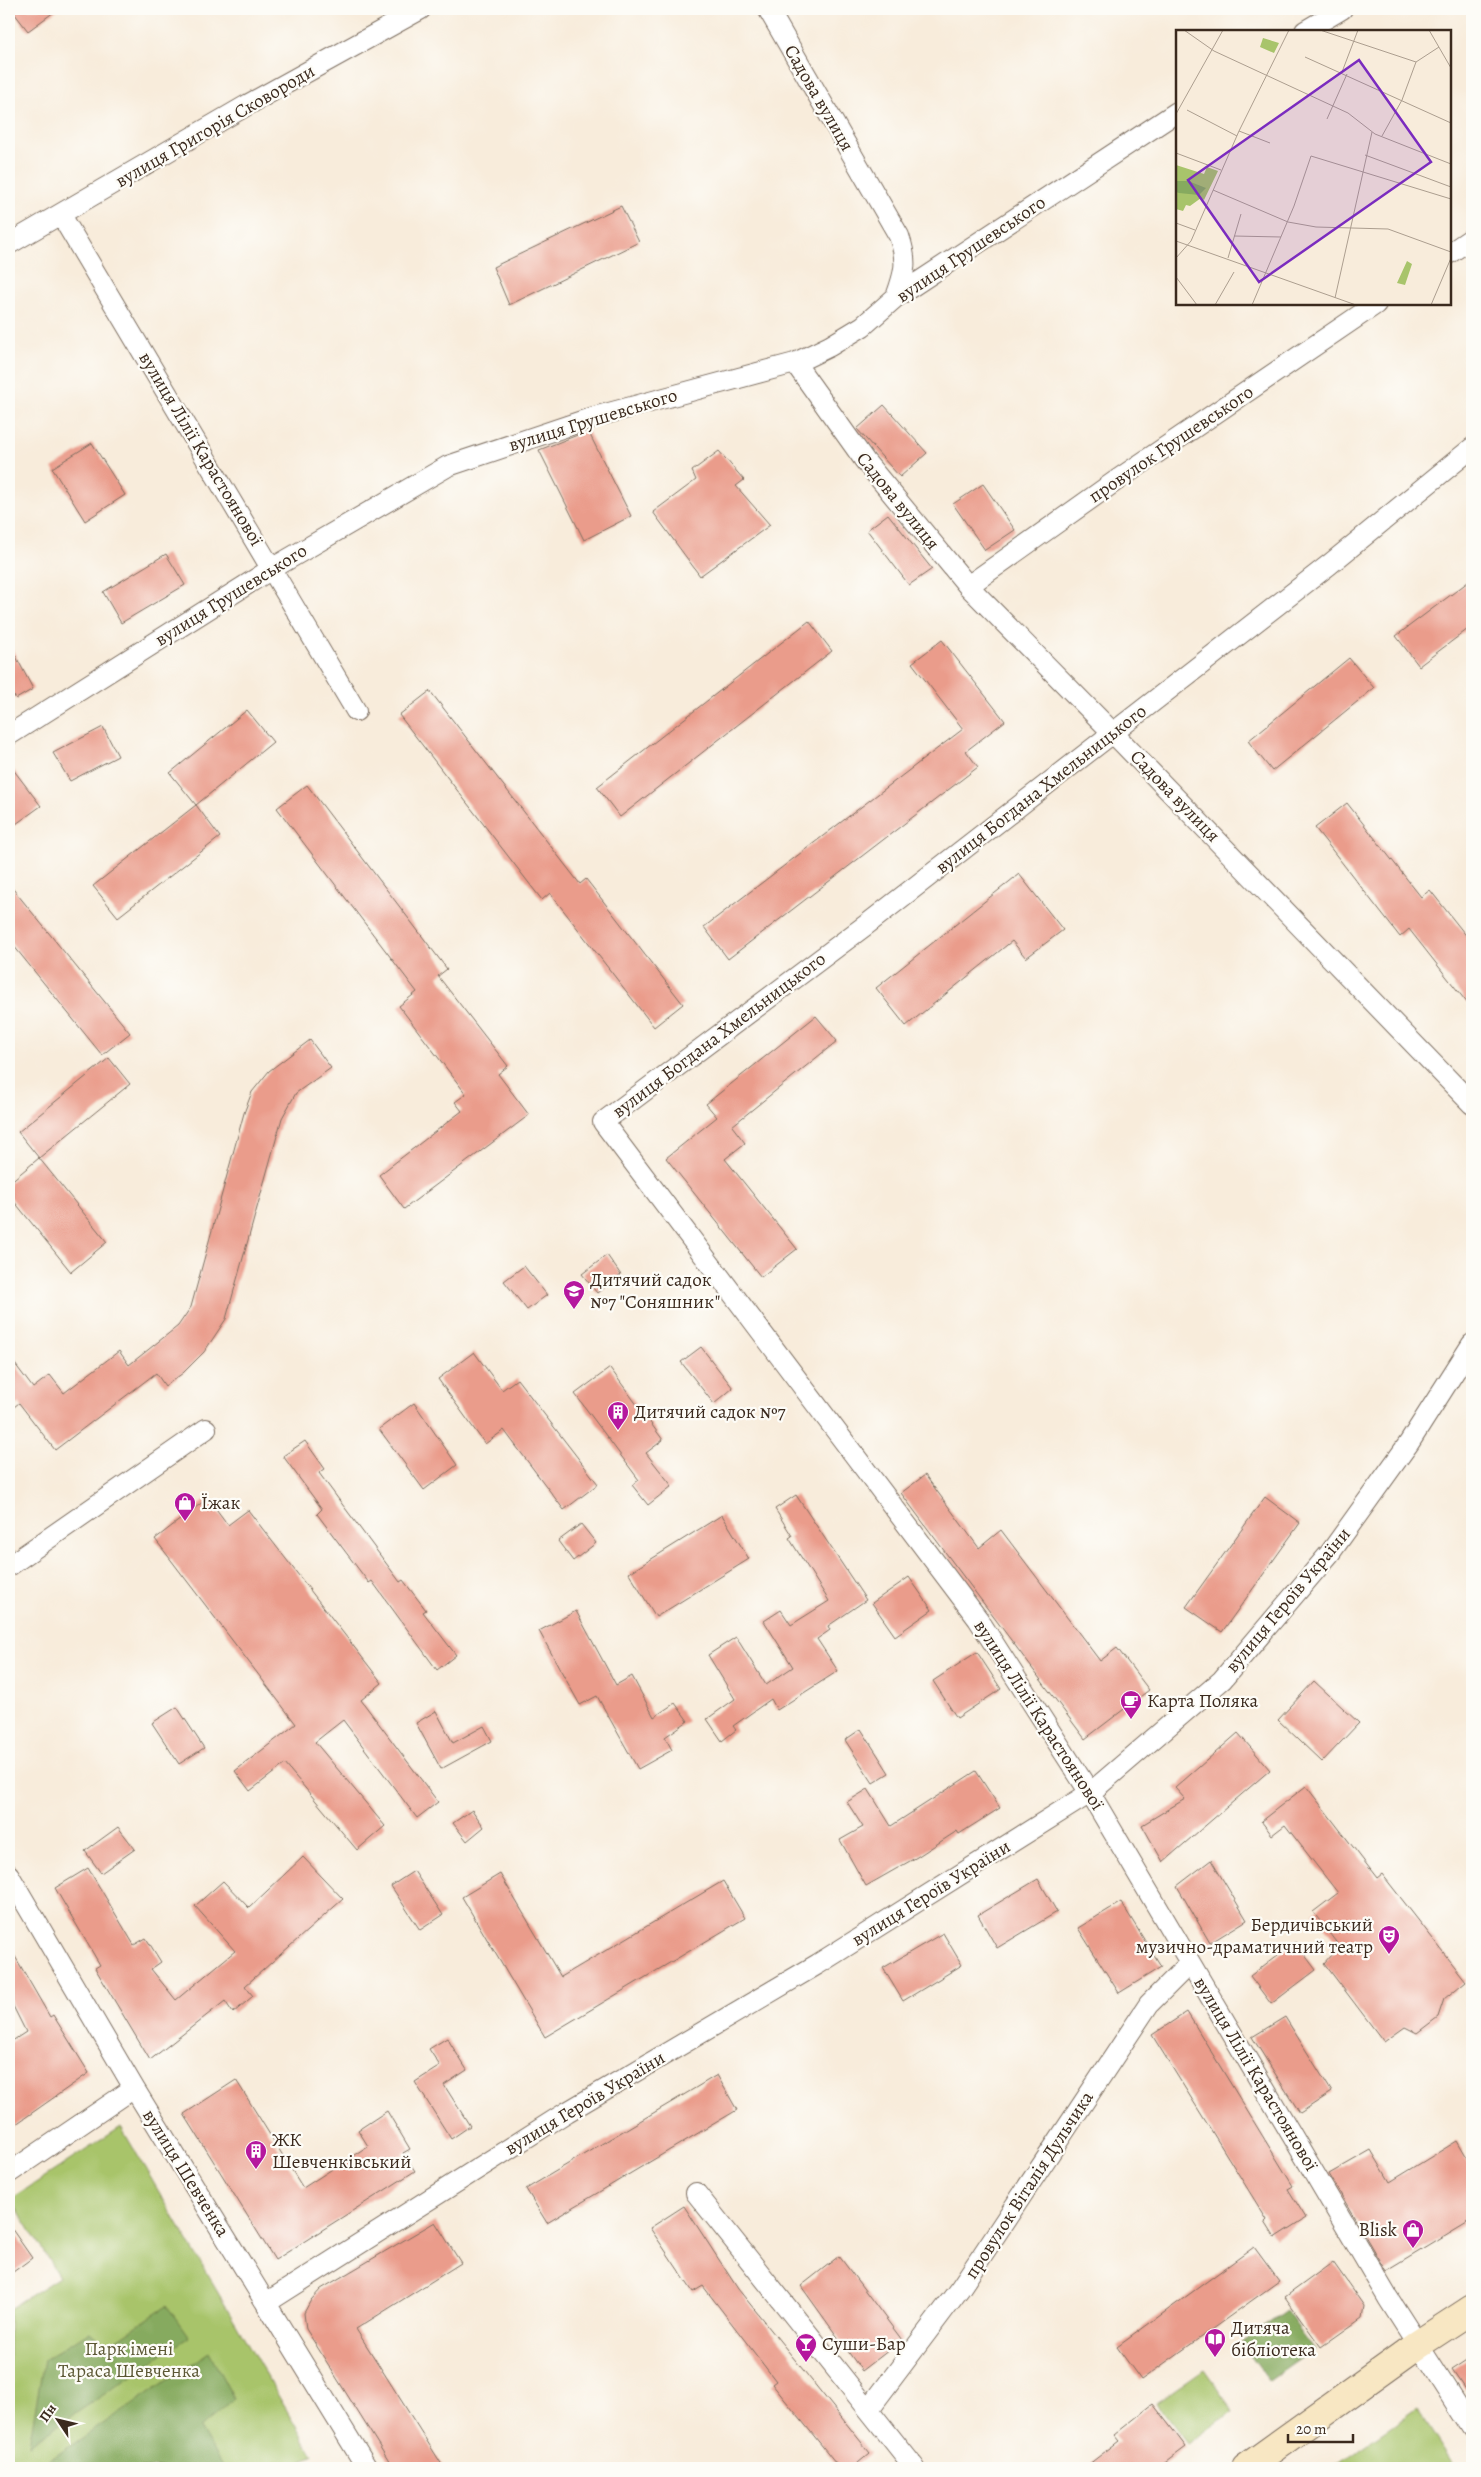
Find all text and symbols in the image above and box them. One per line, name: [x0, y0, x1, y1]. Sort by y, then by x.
inset map: [1176, 30, 1451, 305]
street label: Садова вулиця: [778, 40, 860, 156]
street label: вулиця Григорія Сковороди: [110, 58, 320, 194]
street label: вулиця Грушевського: [891, 189, 1051, 309]
street label: вулиця Лілії Карастоянової: [133, 347, 270, 552]
street label: провулок Грушевського: [1083, 379, 1259, 509]
street label: вулиця Грушевського: [506, 382, 680, 458]
street label: Садова вулиця: [850, 447, 946, 555]
street label: вулиця Грушевського: [150, 538, 312, 652]
street label: вулиця Богдана Хмельницького: [930, 698, 1152, 880]
street label: Садова вулиця: [1124, 744, 1226, 848]
street label: вулиця Богдана Хмельницького: [607, 946, 831, 1124]
place label: Дитячий садок №7 "Соняшник": [590, 1267, 721, 1315]
school or university icon: Дитячий садок №7 "Соняшник": [562, 1279, 586, 1310]
place label: Дитячий садок №7: [634, 1399, 785, 1425]
building icon: Дитячий садок №7: [606, 1400, 630, 1431]
place label: Їжак: [201, 1490, 241, 1516]
shop icon: Їжак: [173, 1491, 197, 1522]
street label: вулиця Героїв України: [1219, 1522, 1357, 1678]
street label: вулиця Лілії Карастоянової: [968, 1615, 1111, 1816]
place label: Карта Поляка: [1147, 1688, 1258, 1714]
cafe icon: Карта Поляка: [1119, 1689, 1143, 1720]
street label: вулиця Героїв України: [847, 1834, 1015, 1952]
place label: Бердичівський музично-драматичний театр: [1136, 1912, 1373, 1960]
theatre icon: Бердичівський музично-драматичний театр: [1377, 1924, 1401, 1955]
street label: вулиця Лілії Карастоянової: [1188, 1972, 1325, 2177]
street label: вулиця Героїв України: [500, 2045, 670, 2161]
street label: провулок Віталія Дульчика: [958, 2086, 1100, 2284]
street label: вулиця Шевченка: [136, 2104, 236, 2242]
place label: ЖК Шевченківський: [272, 2127, 411, 2175]
building icon: ЖК Шевченківський: [244, 2139, 268, 2170]
place label: Blisk: [1359, 2217, 1398, 2243]
shop icon: Blisk: [1401, 2218, 1425, 2249]
place label: Дитяча бібліотека: [1231, 2315, 1316, 2363]
library icon: Дитяча бібліотека: [1203, 2327, 1227, 2358]
place label: Суши-Бар: [822, 2331, 906, 2357]
bar icon: Суши-Бар: [794, 2332, 818, 2363]
park label: Парк імені Тараса Шевченка: [58, 2336, 200, 2384]
north arrow: [32, 2394, 82, 2444]
text: Пн: [35, 2400, 61, 2426]
scale bar: [1288, 2412, 1354, 2444]
text: 20 m: [1296, 2419, 1327, 2439]

